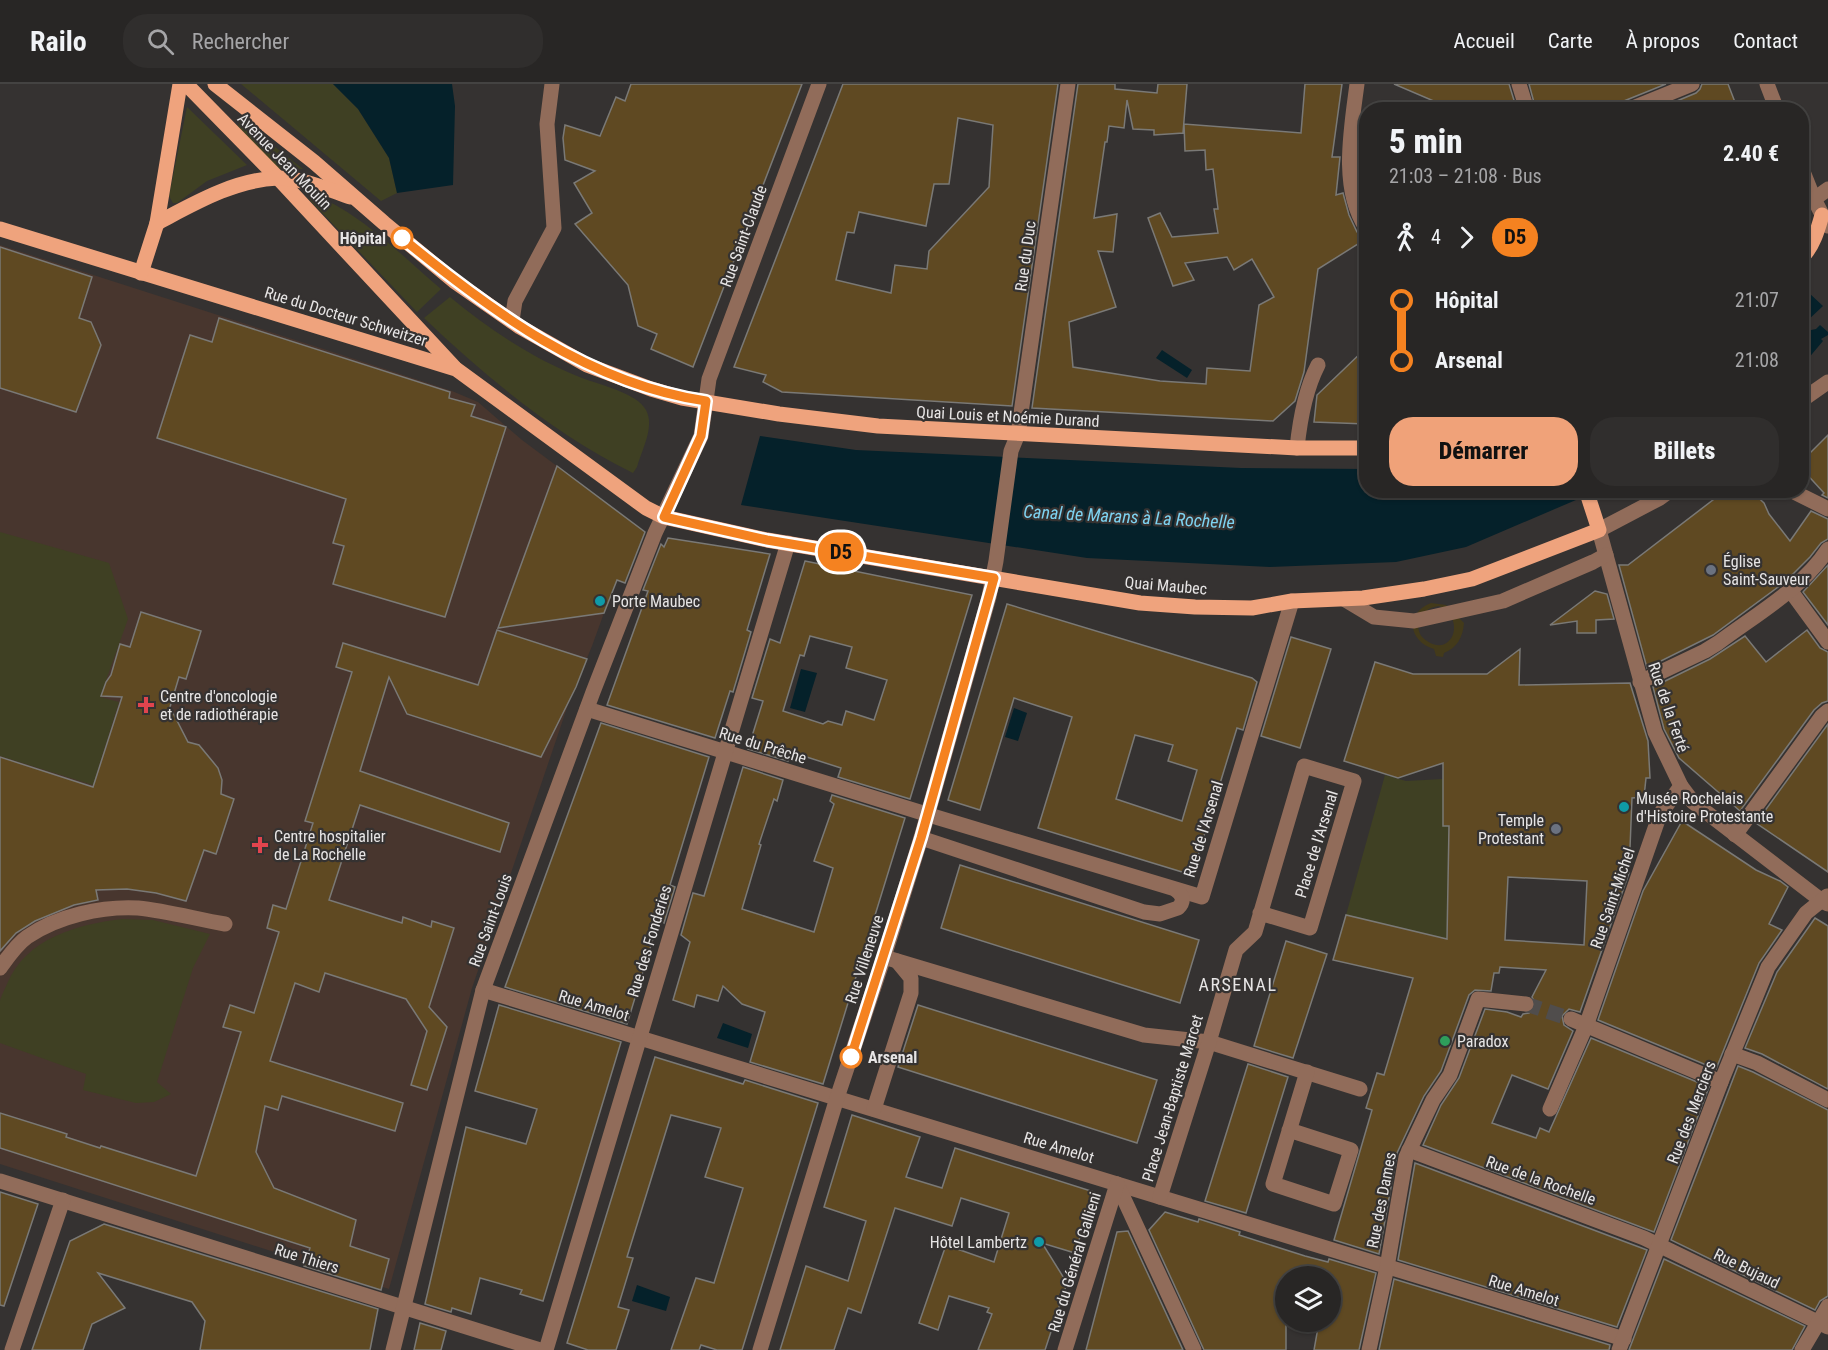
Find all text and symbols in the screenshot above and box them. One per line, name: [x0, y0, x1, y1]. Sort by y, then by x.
search box: [123, 14, 543, 68]
text: Railo: [30, 25, 87, 58]
icon: search: [144, 25, 177, 58]
text: Rechercher: [192, 29, 289, 54]
text: Accueil: [1454, 29, 1515, 53]
text: Carte: [1548, 29, 1593, 53]
text: À propos: [1626, 29, 1700, 53]
text: Contact: [1733, 29, 1798, 53]
street label: Avenue Jean Moulin: [234, 109, 336, 214]
text: 5 min: [1389, 122, 1463, 161]
text: 2.40 €: [1723, 141, 1779, 166]
text: 21:03 – 21:08 · Bus: [1389, 164, 1542, 188]
street label: Rue Saint-Claude: [716, 183, 771, 290]
street label: Rue du Duc: [1011, 220, 1040, 293]
icon: walk: [1389, 221, 1422, 254]
icon: forward: [1450, 221, 1483, 254]
text: 4: [1431, 225, 1441, 249]
text: D5: [1504, 225, 1526, 249]
marker: Hôpital: [391, 227, 413, 249]
place label: Hôpital: [340, 229, 386, 248]
street label: Rue du Docteur Schweitzer: [262, 283, 429, 350]
text: Hôpital: [1435, 288, 1499, 313]
text: 21:07: [1735, 288, 1779, 312]
text: Arsenal: [1435, 348, 1503, 373]
text: 21:08: [1735, 348, 1779, 372]
street label: Quai Louis et Noémie Durand: [916, 402, 1100, 431]
button: Démarrer: [1389, 417, 1578, 486]
button: Billets: [1590, 417, 1779, 486]
water label: Canal de Marans à La Rochelle: [1023, 500, 1235, 533]
line badge: D5: [814, 532, 868, 572]
text: D5: [830, 540, 852, 564]
place label: Église Saint-Sauveur: [1723, 552, 1810, 589]
marker: Église Saint-Sauveur: [1704, 563, 1718, 577]
street label: Quai Maubec: [1124, 572, 1208, 599]
place label: Porte Maubec: [612, 592, 700, 611]
marker: Porte Maubec: [593, 594, 607, 608]
street label: Rue de la Ferté: [1644, 660, 1693, 755]
place label: Centre d'oncologie et de radiothérapie: [160, 687, 278, 724]
marker: Centre d'oncologie et de radiothérapie: [137, 696, 155, 714]
street label: Rue du Prêche: [717, 723, 809, 768]
street label: Rue de l'Arsenal: [1180, 779, 1227, 880]
street label: Place de l'Arsenal: [1291, 788, 1342, 900]
place label: Musée Rochelais d'Histoire Protestante: [1636, 789, 1773, 826]
marker: Musée Rochelais d'Histoire Protestante: [1617, 800, 1631, 814]
place label: Temple Protestant: [1478, 811, 1544, 848]
marker: Temple Protestant: [1549, 822, 1563, 836]
place label: Centre hospitalier de La Rochelle: [274, 827, 386, 864]
marker: Centre hospitalier de La Rochelle: [251, 836, 269, 854]
street label: Rue Saint-Michel: [1586, 845, 1639, 951]
street label: Rue Saint-Louis: [465, 871, 516, 969]
street label: Rue des Fonderies: [623, 883, 676, 999]
street label: Rue Villeneuve: [841, 912, 888, 1006]
district label: ARSENAL: [1199, 974, 1277, 995]
street label: Rue Amelot: [556, 986, 632, 1025]
street label: Place Jean-Baptiste Marcet: [1138, 1012, 1207, 1184]
place label: Paradox: [1457, 1032, 1509, 1051]
marker: Paradox: [1438, 1034, 1452, 1048]
marker: Arsenal: [840, 1046, 862, 1068]
place label: Arsenal: [868, 1048, 917, 1067]
street label: Rue des Merciers: [1663, 1058, 1720, 1166]
street label: Rue Amelot: [1021, 1128, 1097, 1167]
street label: Rue des Dames: [1363, 1150, 1400, 1250]
street label: Rue de la Rochelle: [1483, 1152, 1598, 1209]
street label: Rue du Général Gallieni: [1044, 1190, 1105, 1335]
place label: Hôtel Lambertz: [930, 1233, 1027, 1252]
marker: Hôtel Lambertz: [1032, 1235, 1046, 1249]
street label: Rue Thiers: [272, 1240, 341, 1277]
street label: Rue Bujaud: [1711, 1244, 1783, 1293]
map controls: [1275, 1266, 1341, 1332]
button: layers: [1275, 1266, 1341, 1332]
street label: Rue Amelot: [1486, 1271, 1562, 1310]

